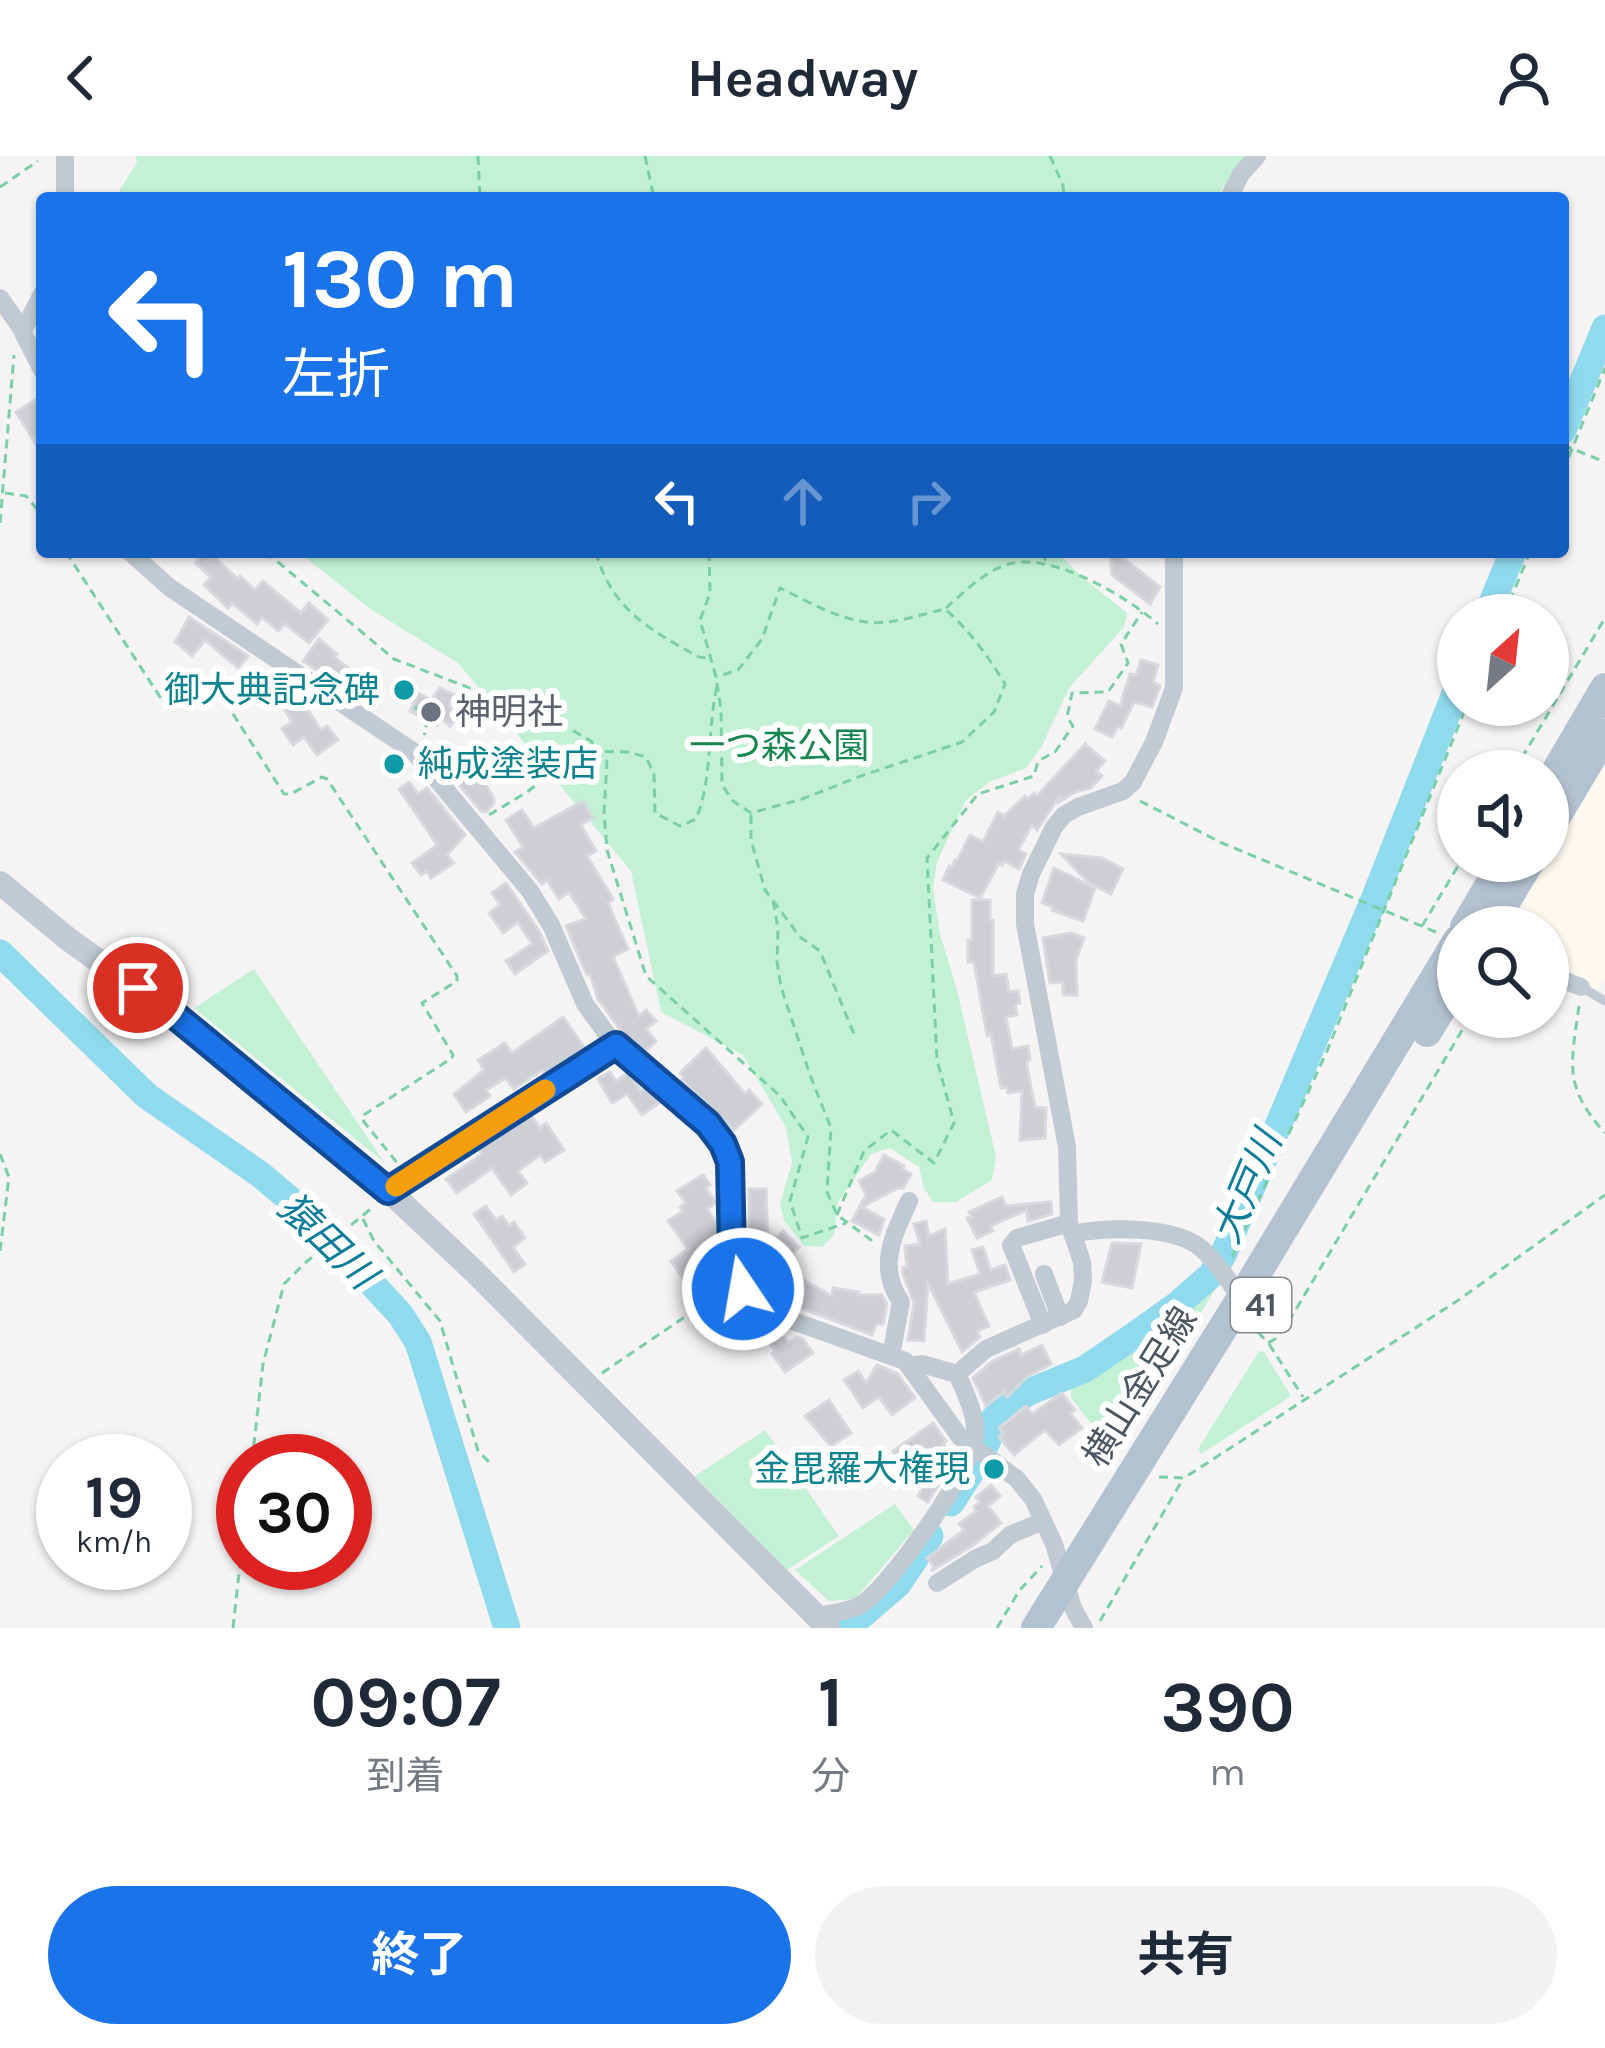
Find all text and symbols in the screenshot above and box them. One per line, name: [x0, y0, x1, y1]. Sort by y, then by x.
icon: back: [48, 45, 114, 111]
icon: person: [1491, 45, 1557, 111]
text: Headway: [687, 46, 918, 110]
text: 130 m: [282, 230, 518, 328]
icon: left: [84, 240, 240, 396]
text: 左折: [282, 343, 390, 407]
icon: left: [644, 468, 710, 534]
icon: ahead: [770, 468, 836, 534]
icon: right: [896, 468, 962, 534]
north arrow: [1437, 594, 1569, 726]
map controls: [1437, 594, 1569, 1038]
place label: 御大典記念碑: [164, 669, 380, 711]
marker: 御大典記念碑: [391, 677, 417, 703]
place label: 神明社: [455, 691, 563, 733]
marker: 神明社: [418, 699, 444, 725]
park label: 一つ森公園: [689, 725, 869, 767]
place label: 純成塗装店: [418, 743, 598, 785]
button: sound: [1437, 750, 1569, 882]
marker: 純成塗装店: [381, 751, 407, 777]
button: search: [1437, 906, 1569, 1038]
pin: [87, 937, 189, 1039]
icon: arrive: [105, 955, 171, 1021]
water label: 大戸川: [1203, 1120, 1293, 1250]
water label: 猿田川: [269, 1184, 388, 1301]
position arrow: [680, 1226, 806, 1352]
road number: 41: [1231, 1278, 1291, 1332]
street label: 横山金足線: [1074, 1300, 1206, 1474]
speed limit sign: 30: [216, 1434, 372, 1590]
place label: 金毘羅大権現: [754, 1448, 970, 1490]
marker: 金毘羅大権現: [981, 1456, 1007, 1482]
text: 19: [85, 1462, 143, 1532]
text: km/h: [76, 1524, 152, 1560]
text: 09:07: [310, 1660, 501, 1744]
text: 1: [818, 1660, 843, 1744]
text: 390: [1160, 1665, 1295, 1749]
text: m: [1209, 1749, 1246, 1795]
text: 到着: [366, 1753, 445, 1799]
text: 分: [811, 1753, 850, 1799]
button: 終了: [48, 1886, 791, 2024]
button: 共有: [815, 1886, 1557, 2024]

